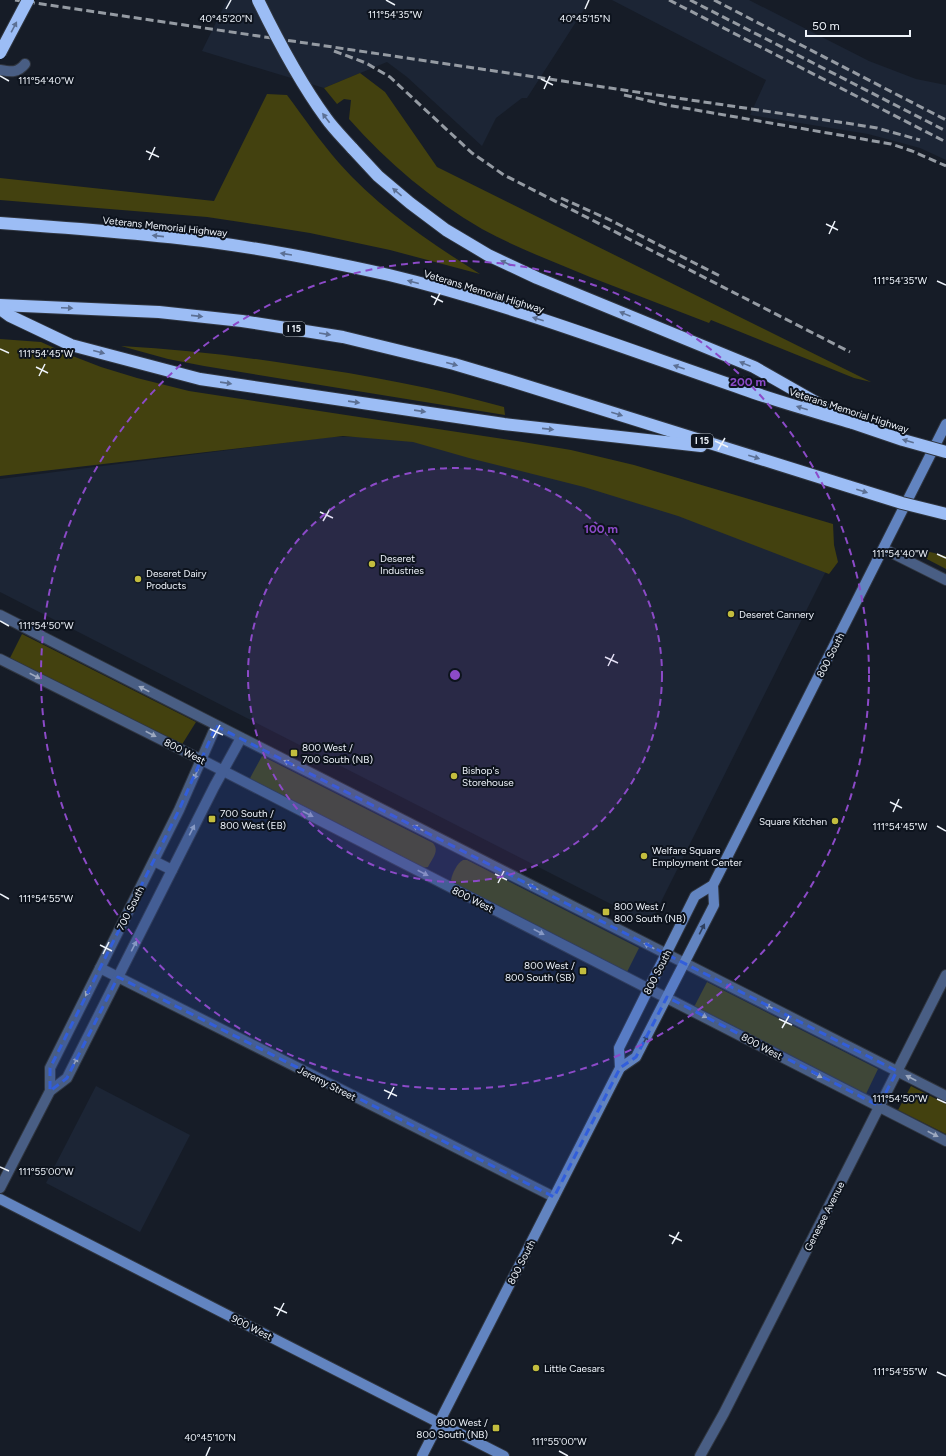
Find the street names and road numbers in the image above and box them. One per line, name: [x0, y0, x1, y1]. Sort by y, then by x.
street label: Veterans Memorial Highway: [102, 213, 229, 240]
street label: Veterans Memorial Highway: [422, 267, 546, 316]
road number: I 15: [283, 322, 305, 336]
street label: Veterans Memorial Highway: [787, 385, 911, 436]
road number: I 15: [691, 434, 713, 448]
street label: 800 South: [814, 630, 847, 680]
street label: 800 West: [162, 736, 208, 767]
street label: 700 South: [114, 884, 147, 932]
street label: 800 West: [450, 884, 496, 915]
street label: 800 South: [641, 947, 674, 997]
street label: 800 West: [739, 1030, 785, 1063]
street label: Jeremy Street: [295, 1063, 358, 1104]
street label: Genesee Avenue: [801, 1179, 848, 1253]
street label: 800 South: [505, 1237, 538, 1287]
street label: 900 West: [229, 1312, 275, 1343]

